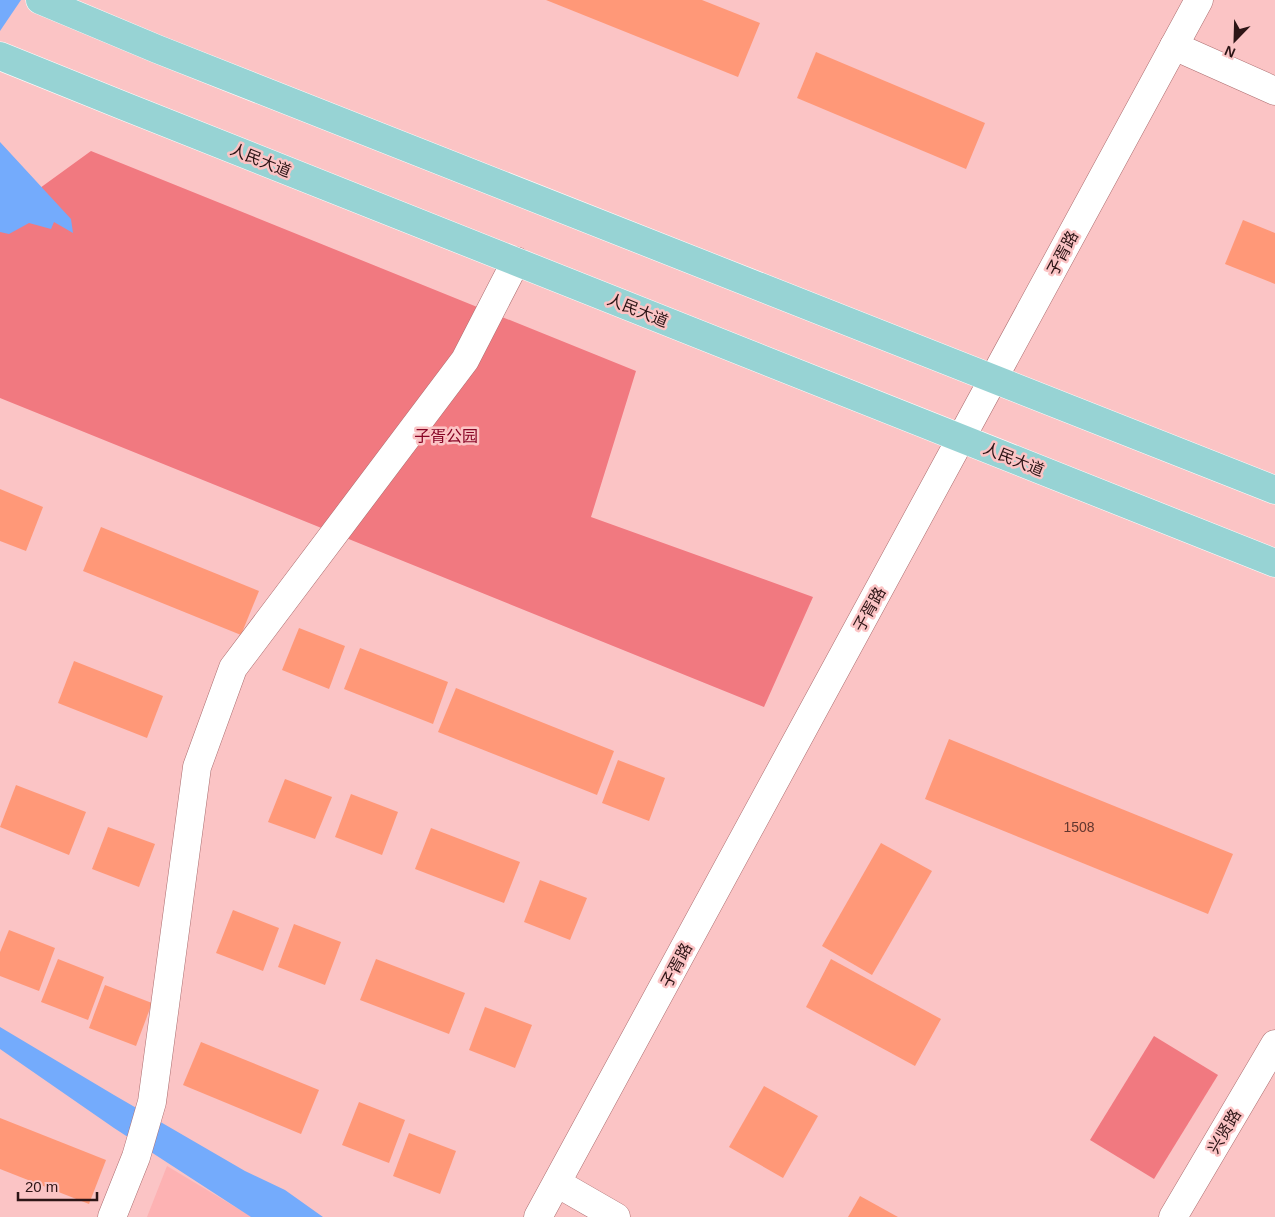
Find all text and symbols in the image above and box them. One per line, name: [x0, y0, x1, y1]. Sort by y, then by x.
north arrow: [1210, 15, 1260, 65]
text: N: [1222, 43, 1238, 61]
street label: 人民大道: [228, 141, 294, 180]
street label: 子胥路: [1044, 228, 1081, 278]
street label: 人民大道: [605, 291, 671, 330]
park label: 子胥公园: [414, 428, 478, 445]
street label: 人民大道: [981, 440, 1047, 479]
street label: 子胥路: [850, 584, 889, 634]
house number: 1508: [1063, 819, 1095, 835]
street label: 子胥路: [658, 940, 695, 990]
street label: 兴贤路: [1205, 1106, 1244, 1156]
scale bar: [18, 1170, 96, 1202]
text: 20 m: [25, 1178, 58, 1195]

